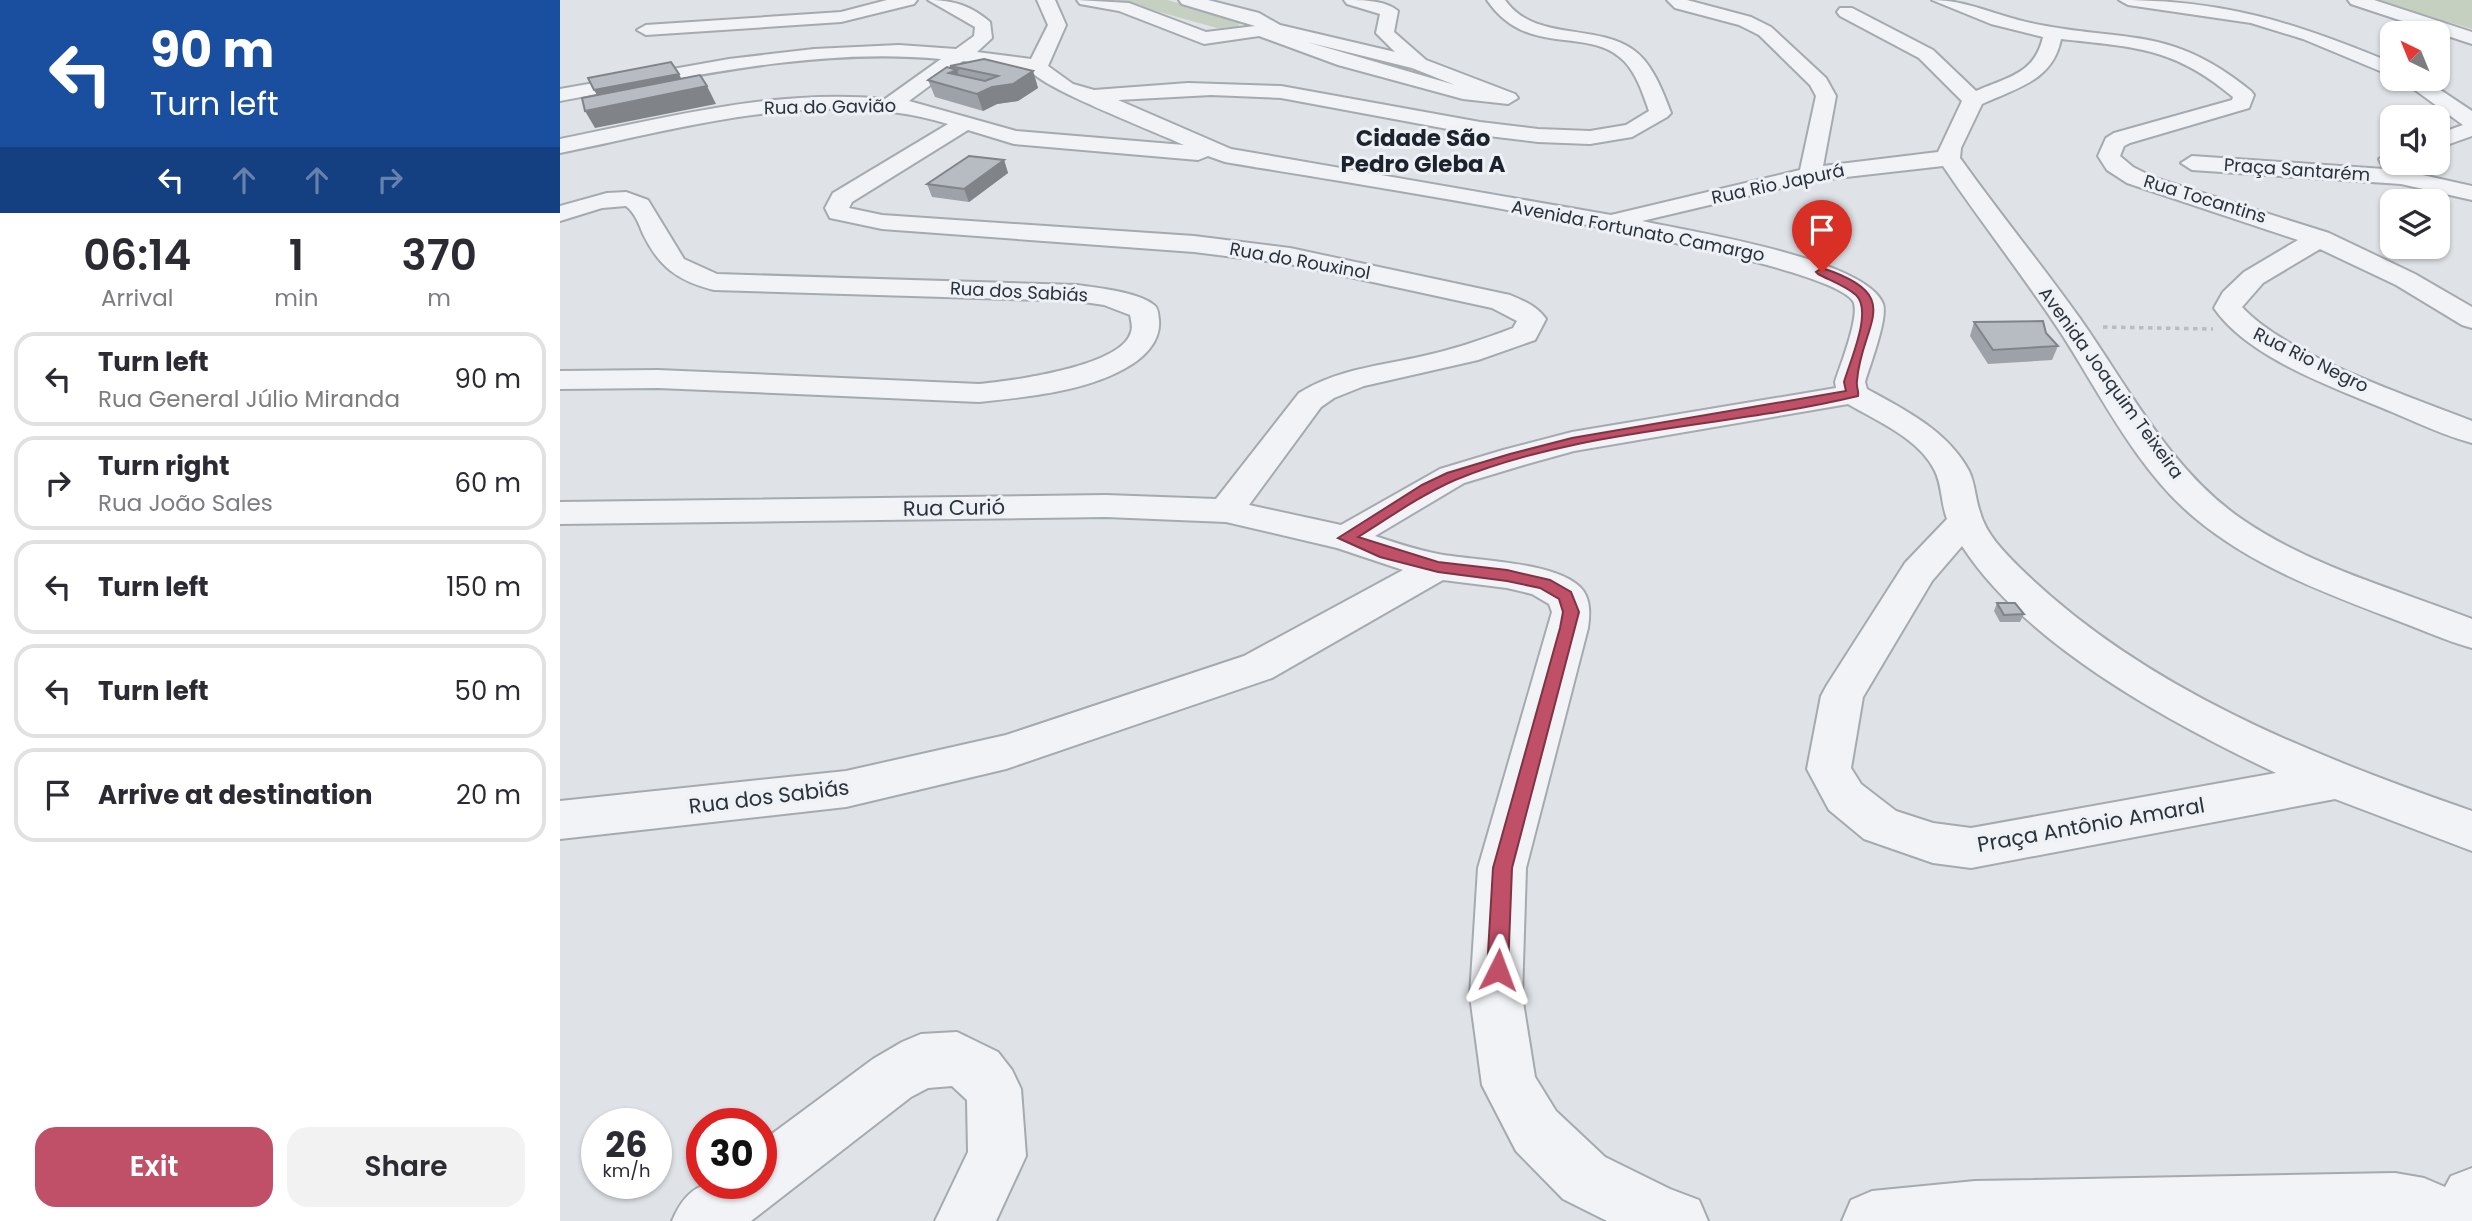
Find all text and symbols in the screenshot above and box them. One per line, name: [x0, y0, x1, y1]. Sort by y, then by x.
text: 90 m: [150, 16, 274, 84]
north arrow: [2380, 21, 2450, 91]
map controls: [2380, 21, 2450, 259]
icon: left: [35, 28, 126, 119]
text: Turn left: [150, 81, 279, 126]
street label: Rua do Gavião: [764, 93, 896, 120]
button: sound: [2380, 105, 2450, 175]
district label: Cidade São Pedro Gleba A: [1340, 122, 1506, 180]
street label: Praça Santarém: [2223, 152, 2371, 187]
street label: Rua Rio Japurá: [1709, 157, 1847, 210]
icon: left: [152, 161, 190, 199]
icon: ahead: [225, 161, 263, 199]
icon: ahead: [298, 161, 336, 199]
icon: right: [371, 161, 409, 199]
street label: Rua Tocantins: [2141, 168, 2270, 229]
button: layers: [2380, 189, 2450, 259]
street label: Avenida Fortunato Camargo: [1509, 194, 1767, 267]
pin: [1792, 200, 1852, 272]
icon: arrive: [1803, 211, 1841, 249]
text: 06:14: [83, 226, 191, 285]
text: 1: [289, 226, 304, 285]
text: 370: [402, 226, 477, 285]
street label: Rua do Rouxinol: [1228, 236, 1372, 285]
street label: Rua dos Sabiás: [949, 275, 1089, 308]
text: Arrival: [101, 282, 173, 314]
text: min: [274, 282, 318, 314]
text: m: [427, 282, 451, 314]
street label: Avenida Joaquim Teixeira: [2033, 282, 2190, 484]
street label: Rua Rio Negro: [2249, 321, 2373, 398]
text: Turn left: [98, 344, 209, 380]
icon: left: [39, 360, 77, 398]
text: 90 m: [455, 361, 521, 397]
text: Rua General Júlio Miranda: [98, 383, 400, 415]
text: Turn right: [98, 448, 230, 484]
icon: right: [39, 464, 77, 502]
text: 60 m: [454, 465, 521, 501]
text: Rua João Sales: [98, 487, 273, 519]
street label: Rua Curió: [903, 492, 1005, 523]
icon: left: [39, 568, 77, 606]
text: Turn left: [98, 569, 209, 605]
text: 150 m: [446, 569, 521, 605]
icon: left: [39, 672, 77, 710]
text: Turn left: [98, 673, 209, 709]
text: 50 m: [455, 673, 521, 709]
street label: Rua dos Sabiás: [687, 772, 851, 821]
icon: arrive: [39, 776, 77, 814]
text: Arrive at destination: [98, 777, 373, 813]
text: 20 m: [456, 777, 521, 813]
street label: Praça Antônio Amaral: [1975, 790, 2207, 859]
position arrow: [1461, 933, 1535, 1007]
speed limit sign: 30: [686, 1108, 777, 1199]
text: 26: [605, 1120, 648, 1169]
button: Exit: [35, 1127, 273, 1207]
button: Share: [287, 1127, 525, 1207]
text: km/h: [603, 1158, 650, 1183]

